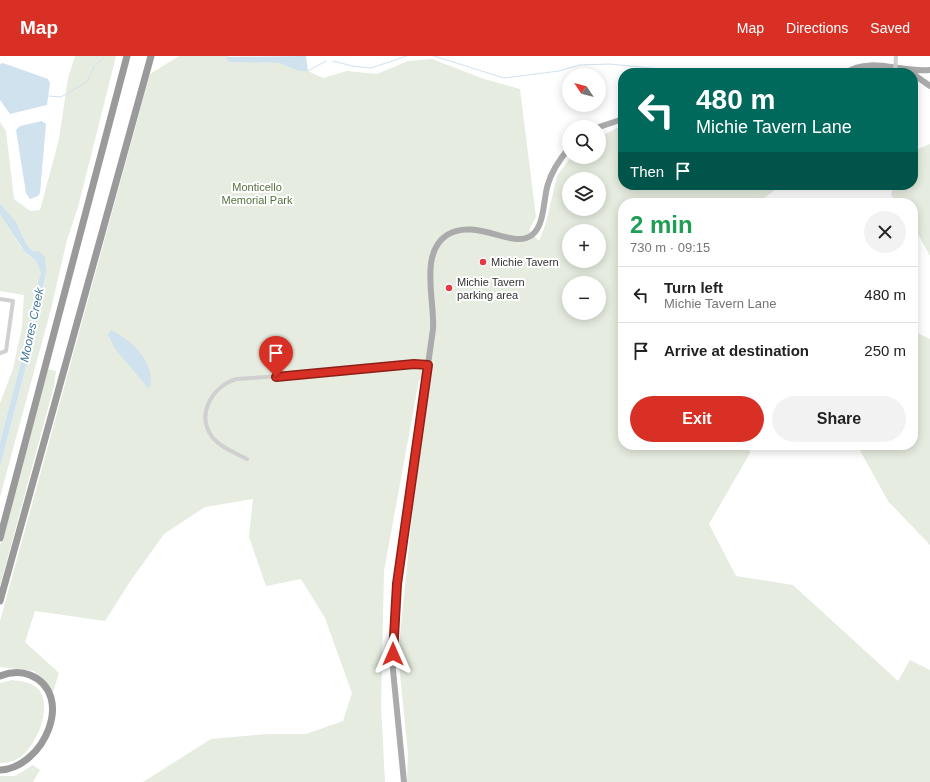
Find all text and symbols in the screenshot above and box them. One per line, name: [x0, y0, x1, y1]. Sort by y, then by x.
text: Map: [20, 17, 58, 38]
text: Map: [737, 20, 764, 36]
text: Directions: [786, 20, 848, 36]
text: Saved: [870, 20, 910, 36]
north arrow: [562, 68, 606, 112]
map controls: [562, 68, 606, 320]
icon: left: [630, 84, 682, 136]
text: 480 m: [696, 84, 775, 115]
text: Michie Tavern Lane: [696, 117, 852, 137]
button: search: [562, 120, 606, 164]
icon: arrive: [672, 160, 694, 182]
text: Then: [630, 163, 664, 180]
button: layers: [562, 172, 606, 216]
park label: Monticello Memorial Park: [222, 181, 293, 206]
text: 2 min: [630, 211, 693, 238]
button: close: [864, 211, 906, 253]
button: +: [562, 224, 606, 268]
text: 730 m · 09:15: [630, 240, 710, 255]
place label: Michie Tavern: [491, 256, 559, 268]
marker: Michie Tavern: [478, 257, 488, 267]
place label: Michie Tavern parking area: [457, 276, 525, 301]
button: −: [562, 276, 606, 320]
text: Turn left: [664, 279, 723, 296]
marker: Michie Tavern parking area: [444, 283, 454, 293]
icon: left: [630, 284, 652, 306]
water label: Moores Creek: [17, 286, 47, 363]
text: 480 m: [864, 286, 906, 303]
text: Michie Tavern Lane: [664, 296, 777, 311]
pin: [259, 336, 293, 377]
icon: arrive: [630, 340, 652, 362]
icon: arrive: [265, 342, 287, 364]
text: Arrive at destination: [664, 342, 809, 359]
text: 250 m: [864, 342, 906, 359]
button: Exit: [630, 396, 764, 442]
button: Share: [772, 396, 906, 442]
position arrow: [372, 633, 414, 675]

